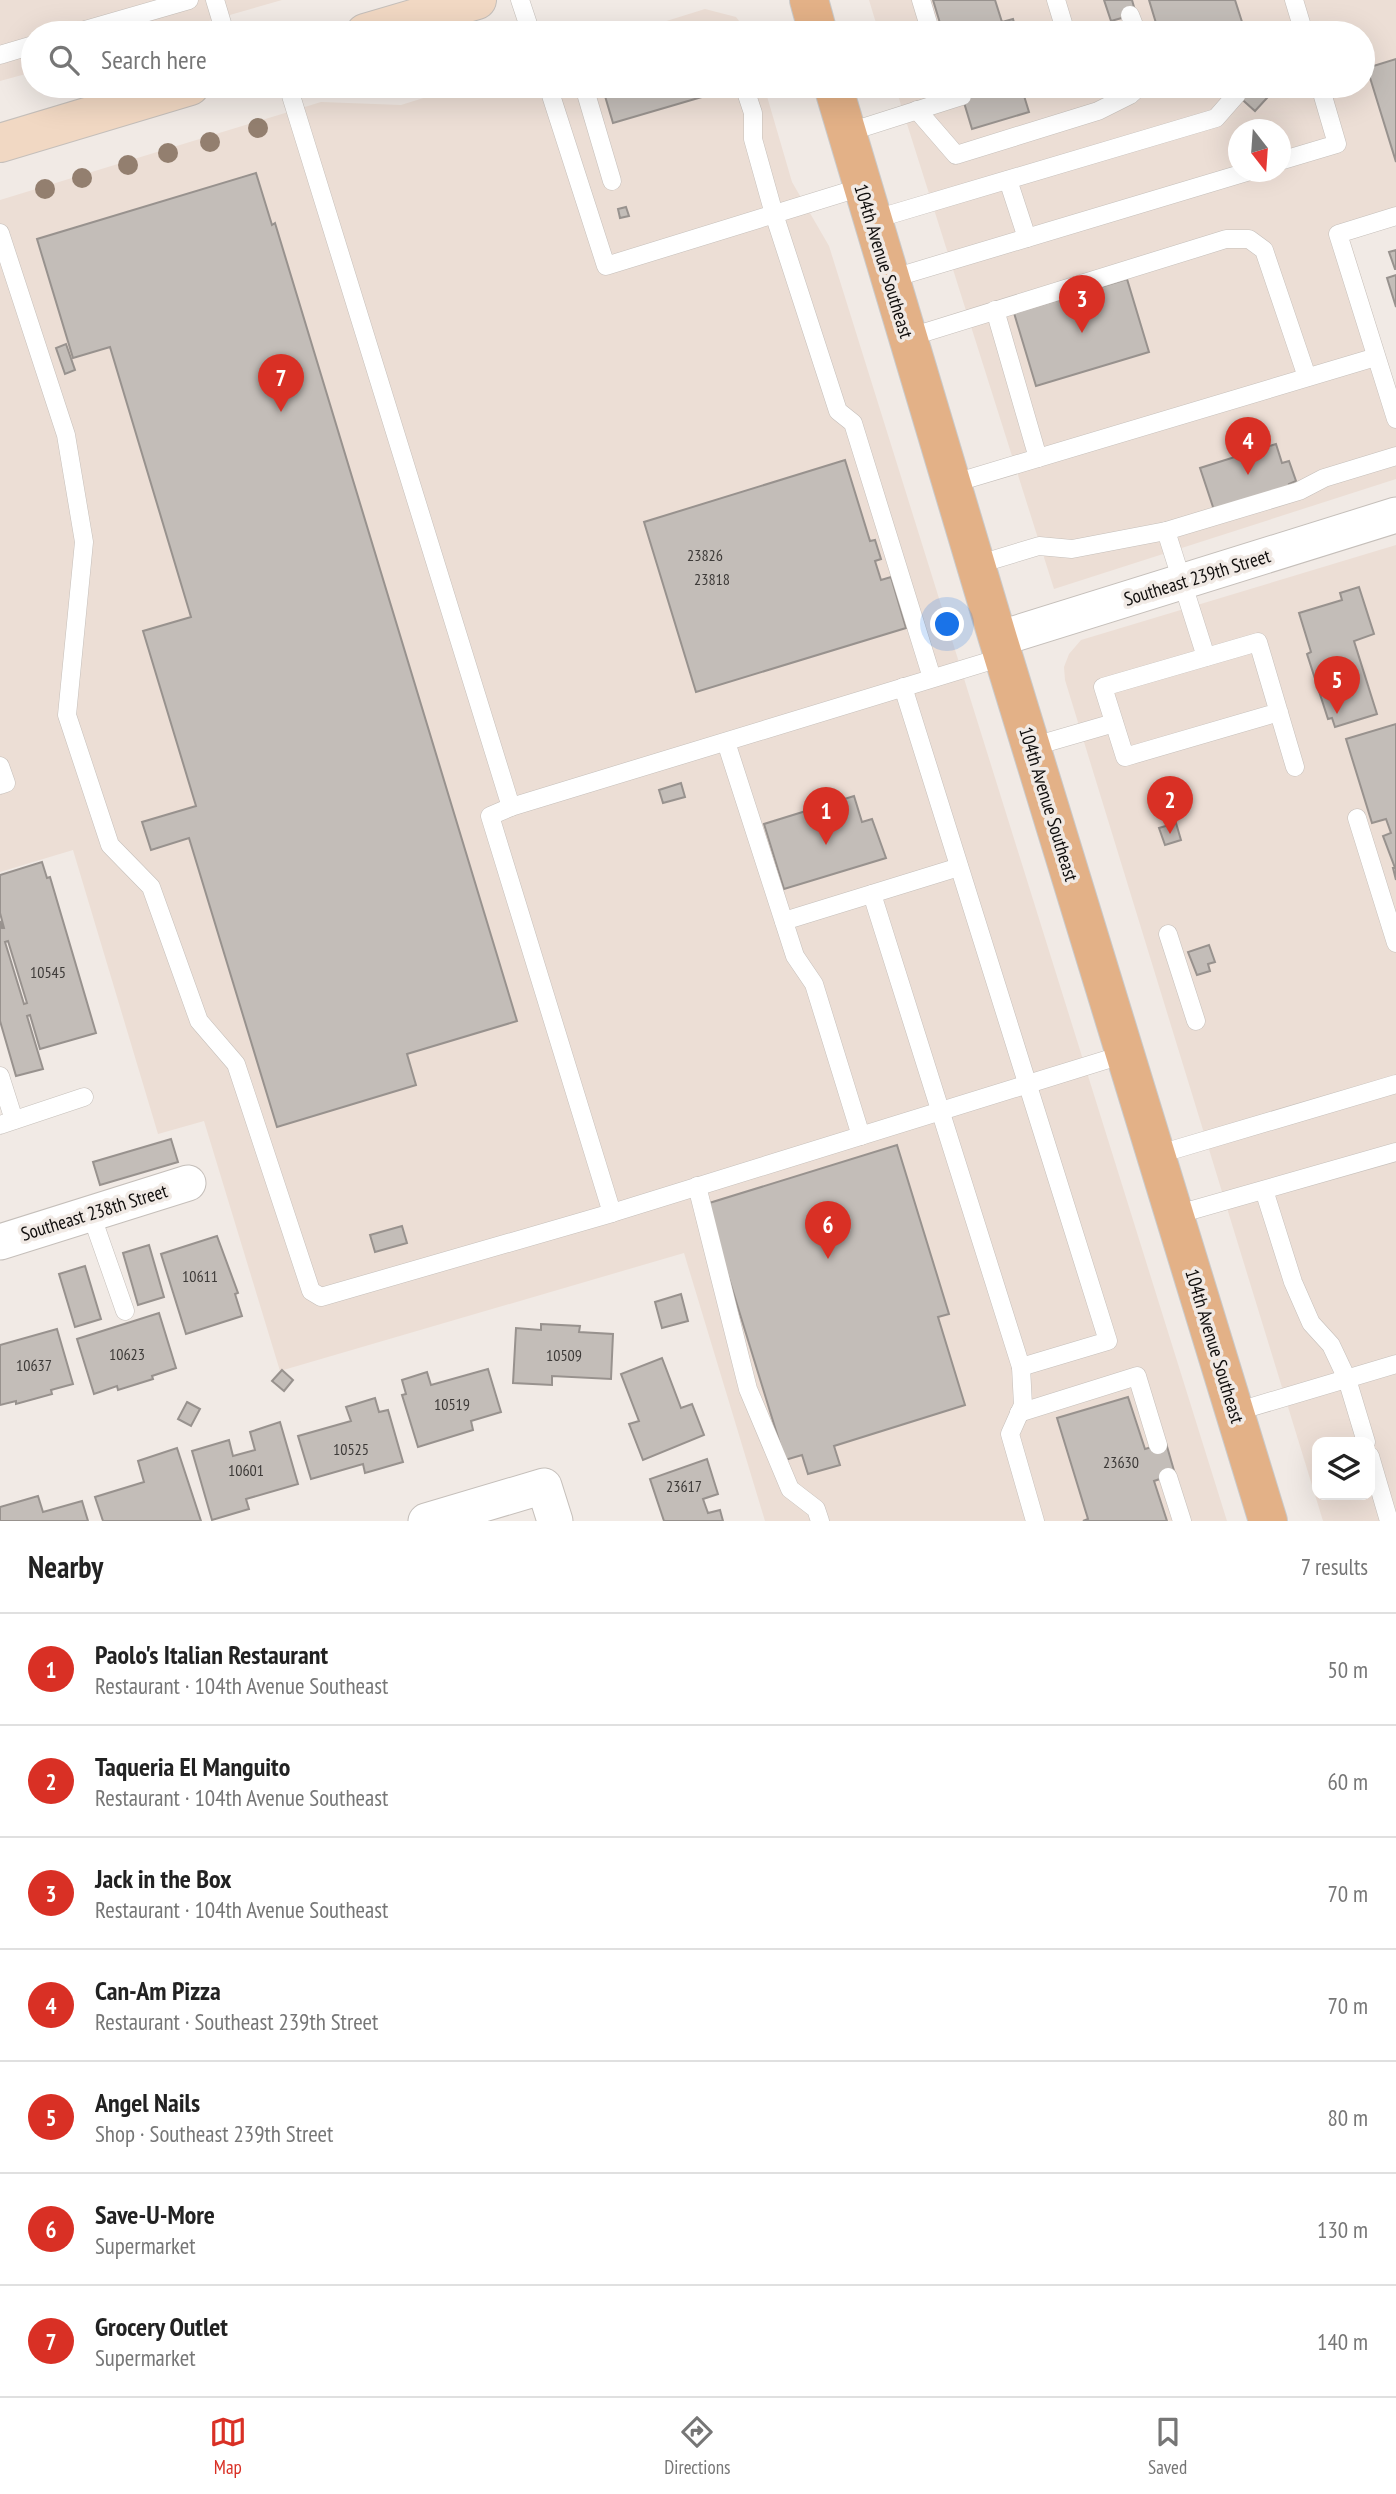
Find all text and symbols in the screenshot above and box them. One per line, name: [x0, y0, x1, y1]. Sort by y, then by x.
search box: [21, 21, 1375, 98]
icon: search: [45, 41, 83, 79]
text: Search here: [101, 43, 207, 76]
north arrow: [1228, 119, 1291, 182]
street label: 104th Avenue Southeast: [849, 181, 919, 342]
pin: 3: [1059, 275, 1105, 333]
pin: 7: [258, 354, 304, 412]
pin: 4: [1225, 417, 1271, 475]
street label: Southeast 239th Street: [1121, 543, 1274, 611]
house number: 23826: [687, 545, 723, 565]
house number: 23818: [694, 569, 730, 589]
your location: [930, 607, 964, 641]
pin: 5: [1314, 656, 1360, 714]
street label: 104th Avenue Southeast: [1014, 724, 1084, 885]
pin: 2: [1147, 776, 1193, 834]
pin: 1: [803, 787, 849, 845]
house number: 10545: [30, 962, 66, 982]
street label: Southeast 238th Street: [18, 1178, 171, 1246]
pin: 6: [805, 1201, 851, 1259]
house number: 10611: [182, 1266, 218, 1286]
street label: 104th Avenue Southeast: [1180, 1266, 1250, 1427]
house number: 10623: [109, 1344, 145, 1364]
house number: 10509: [546, 1345, 582, 1365]
house number: 10637: [16, 1355, 52, 1375]
house number: 10519: [434, 1394, 470, 1414]
map controls: [1312, 1437, 1375, 1500]
button: layers: [1312, 1437, 1375, 1500]
house number: 10525: [333, 1439, 369, 1459]
house number: 23630: [1103, 1452, 1139, 1472]
house number: 10601: [228, 1460, 264, 1480]
house number: 23617: [666, 1476, 702, 1496]
text: Nearby: [28, 1547, 103, 1586]
text: 7 results: [1301, 1552, 1368, 1581]
text: Paolo's Italian Restaurant: [95, 1638, 328, 1671]
text: 1: [46, 1655, 57, 1684]
text: 50 m: [1327, 1655, 1368, 1684]
text: Restaurant · 104th Avenue Southeast: [95, 1671, 388, 1700]
text: Taqueria El Manguito: [95, 1750, 290, 1783]
text: 2: [46, 1767, 57, 1796]
text: 60 m: [1327, 1767, 1368, 1796]
text: Restaurant · 104th Avenue Southeast: [95, 1783, 388, 1812]
text: Jack in the Box: [95, 1862, 232, 1895]
text: 3: [46, 1879, 57, 1908]
text: 70 m: [1327, 1879, 1368, 1908]
text: Restaurant · 104th Avenue Southeast: [95, 1895, 388, 1924]
text: Can-Am Pizza: [95, 1974, 221, 2007]
text: 4: [46, 1991, 57, 2020]
text: 70 m: [1327, 1991, 1368, 2020]
text: Restaurant · Southeast 239th Street: [95, 2007, 378, 2036]
text: Angel Nails: [95, 2086, 200, 2119]
text: 5: [46, 2103, 57, 2132]
text: 80 m: [1327, 2103, 1368, 2132]
text: Shop · Southeast 239th Street: [95, 2119, 333, 2148]
text: Save-U-More: [95, 2198, 215, 2231]
text: 6: [46, 2215, 57, 2244]
text: 130 m: [1317, 2215, 1368, 2244]
text: Supermarket: [95, 2231, 196, 2260]
text: Grocery Outlet: [95, 2310, 228, 2343]
text: 7: [46, 2327, 57, 2356]
text: 140 m: [1317, 2327, 1368, 2356]
text: Supermarket: [95, 2343, 196, 2372]
tab: Map: [209, 2413, 247, 2479]
tab: Directions: [664, 2413, 730, 2479]
tab: Saved: [1148, 2413, 1187, 2479]

